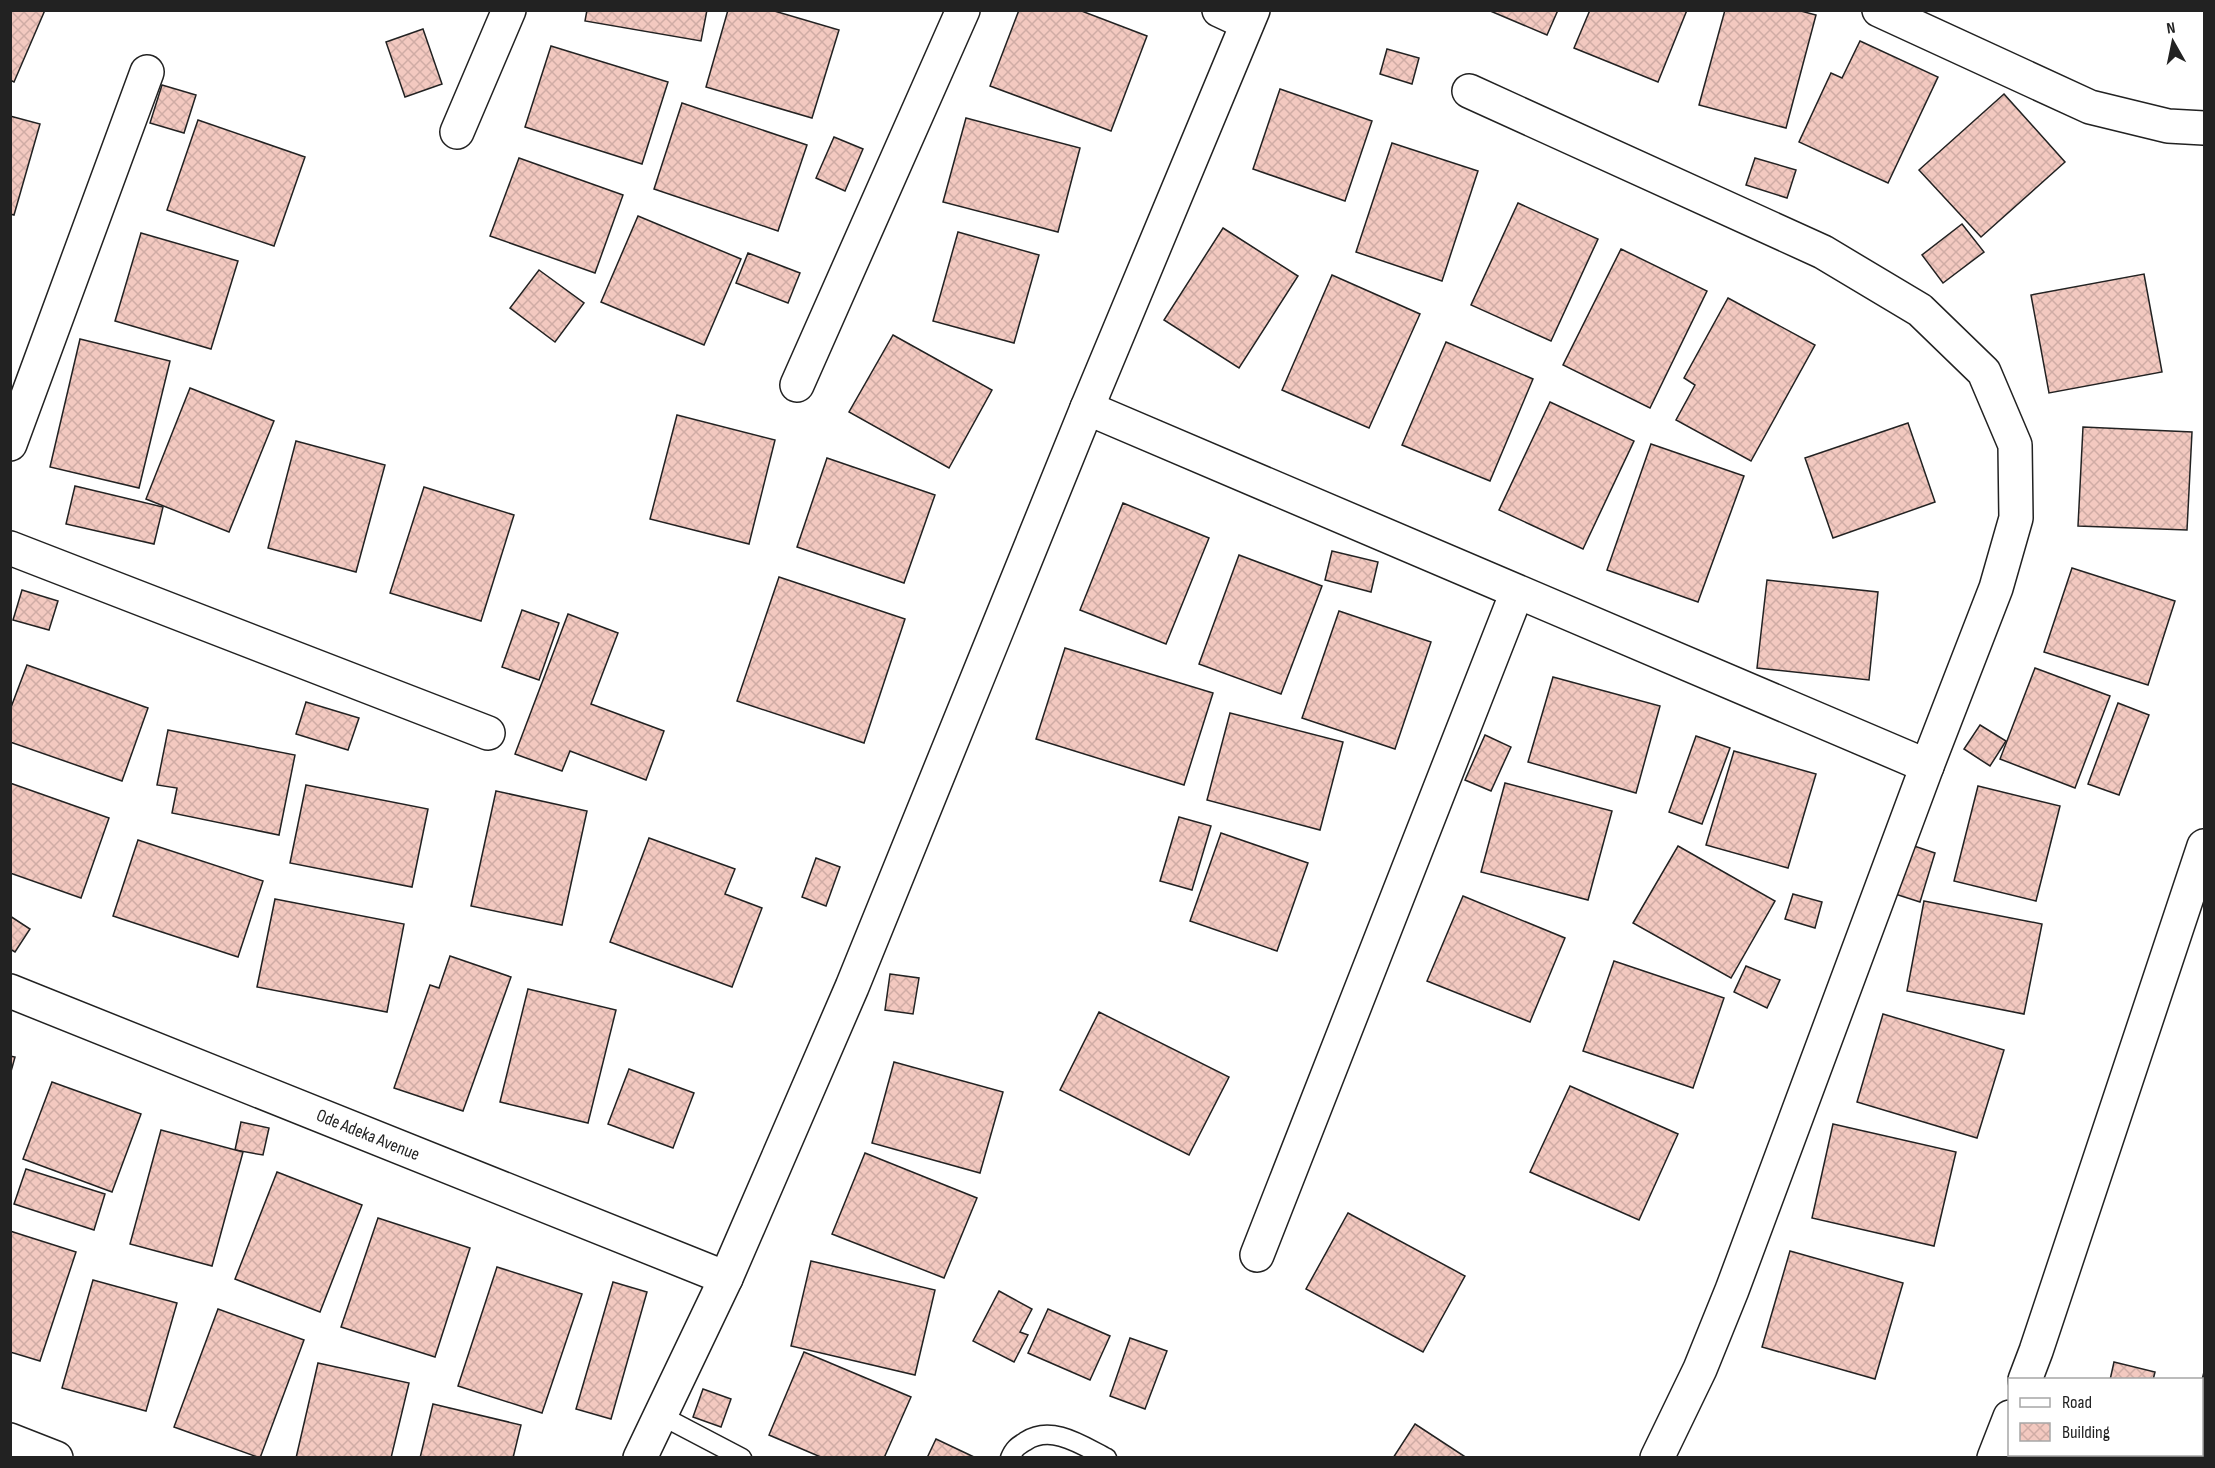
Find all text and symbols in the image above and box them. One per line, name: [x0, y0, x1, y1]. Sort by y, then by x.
north arrow: [2143, 12, 2203, 72]
text: N: [2165, 19, 2177, 39]
street label: Ode Adeka Avenue: [313, 1105, 423, 1165]
legend: [2008, 1378, 2203, 1456]
text: Road: [2062, 1392, 2092, 1413]
text: Building: [2062, 1422, 2110, 1443]

